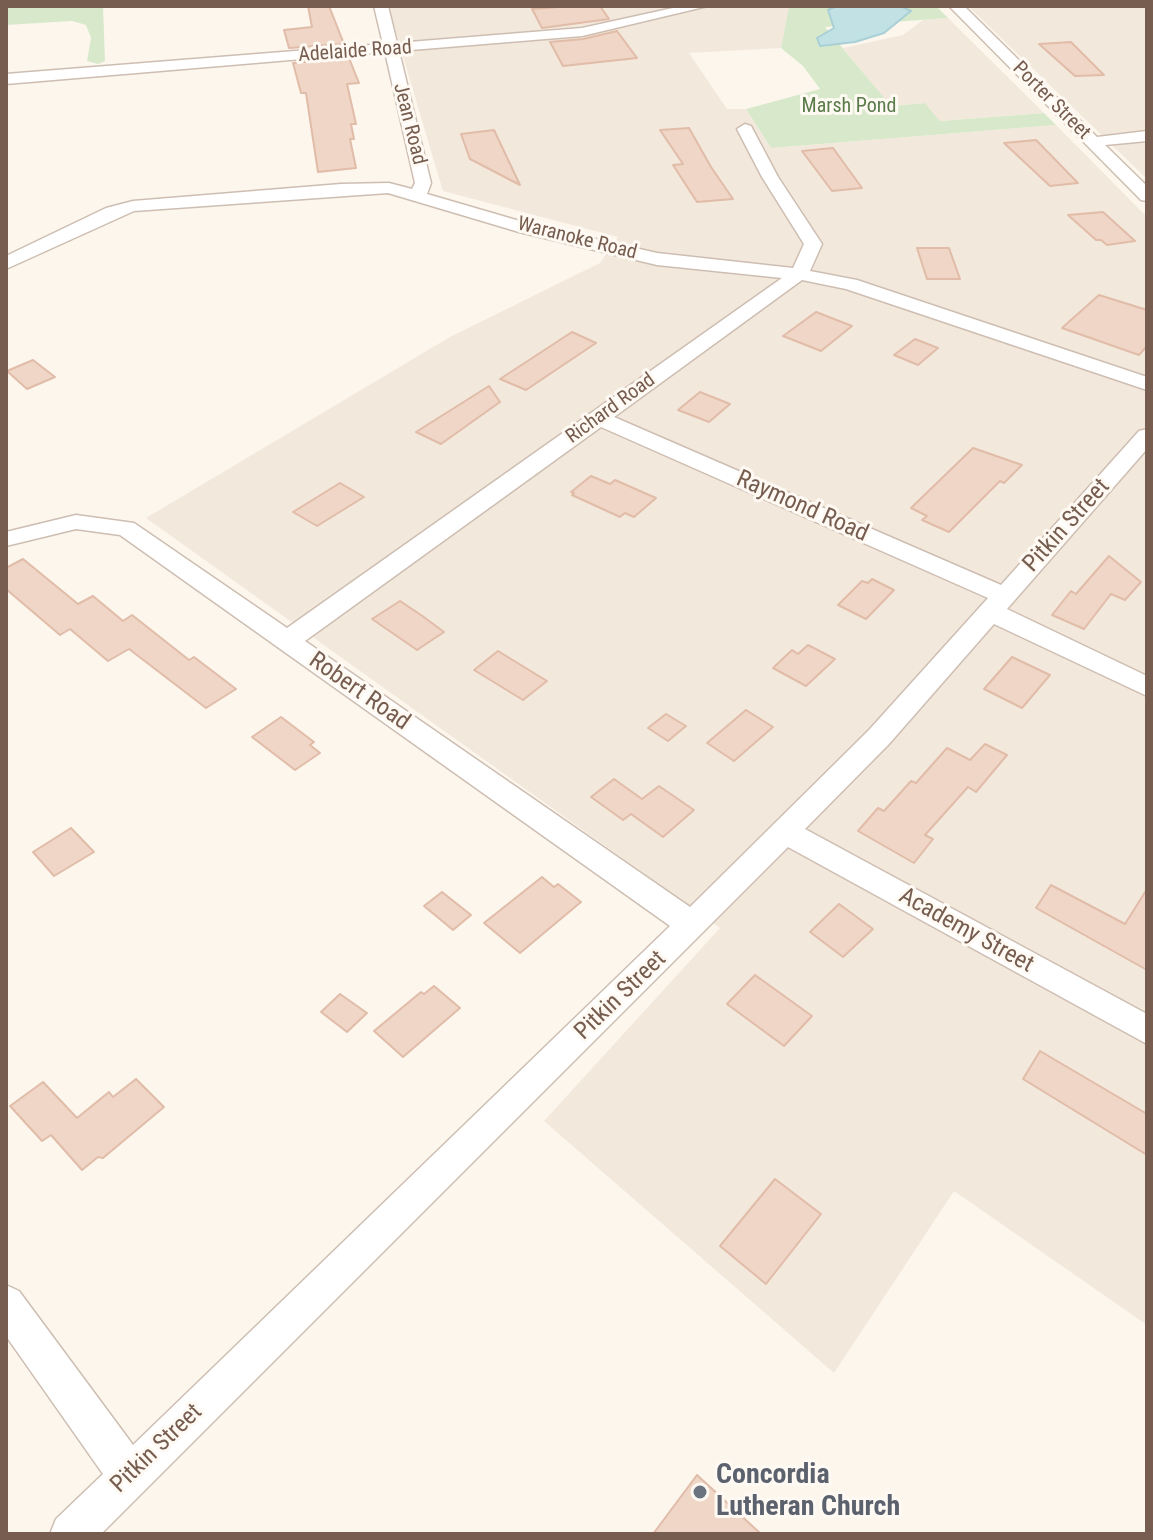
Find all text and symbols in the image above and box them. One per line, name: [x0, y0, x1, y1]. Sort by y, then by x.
street label: Adelaide Road: [297, 36, 413, 68]
street label: Porter Street: [1007, 57, 1095, 145]
street label: Jean Road: [387, 81, 431, 167]
park label: Marsh Pond: [802, 95, 896, 119]
street label: Waranoke Road: [515, 213, 639, 265]
street label: Richard Road: [562, 369, 660, 449]
street label: Raymond Road: [732, 465, 872, 549]
street label: Pitkin Street: [1018, 473, 1116, 579]
street label: Robert Road: [303, 647, 415, 737]
street label: Academy Street: [894, 882, 1038, 980]
street label: Pitkin Street: [569, 945, 673, 1047]
street label: Pitkin Street: [105, 1398, 209, 1500]
place label: Concordia Lutheran Church: [716, 1459, 900, 1525]
marker: Concordia Lutheran Church: [691, 1483, 709, 1501]

